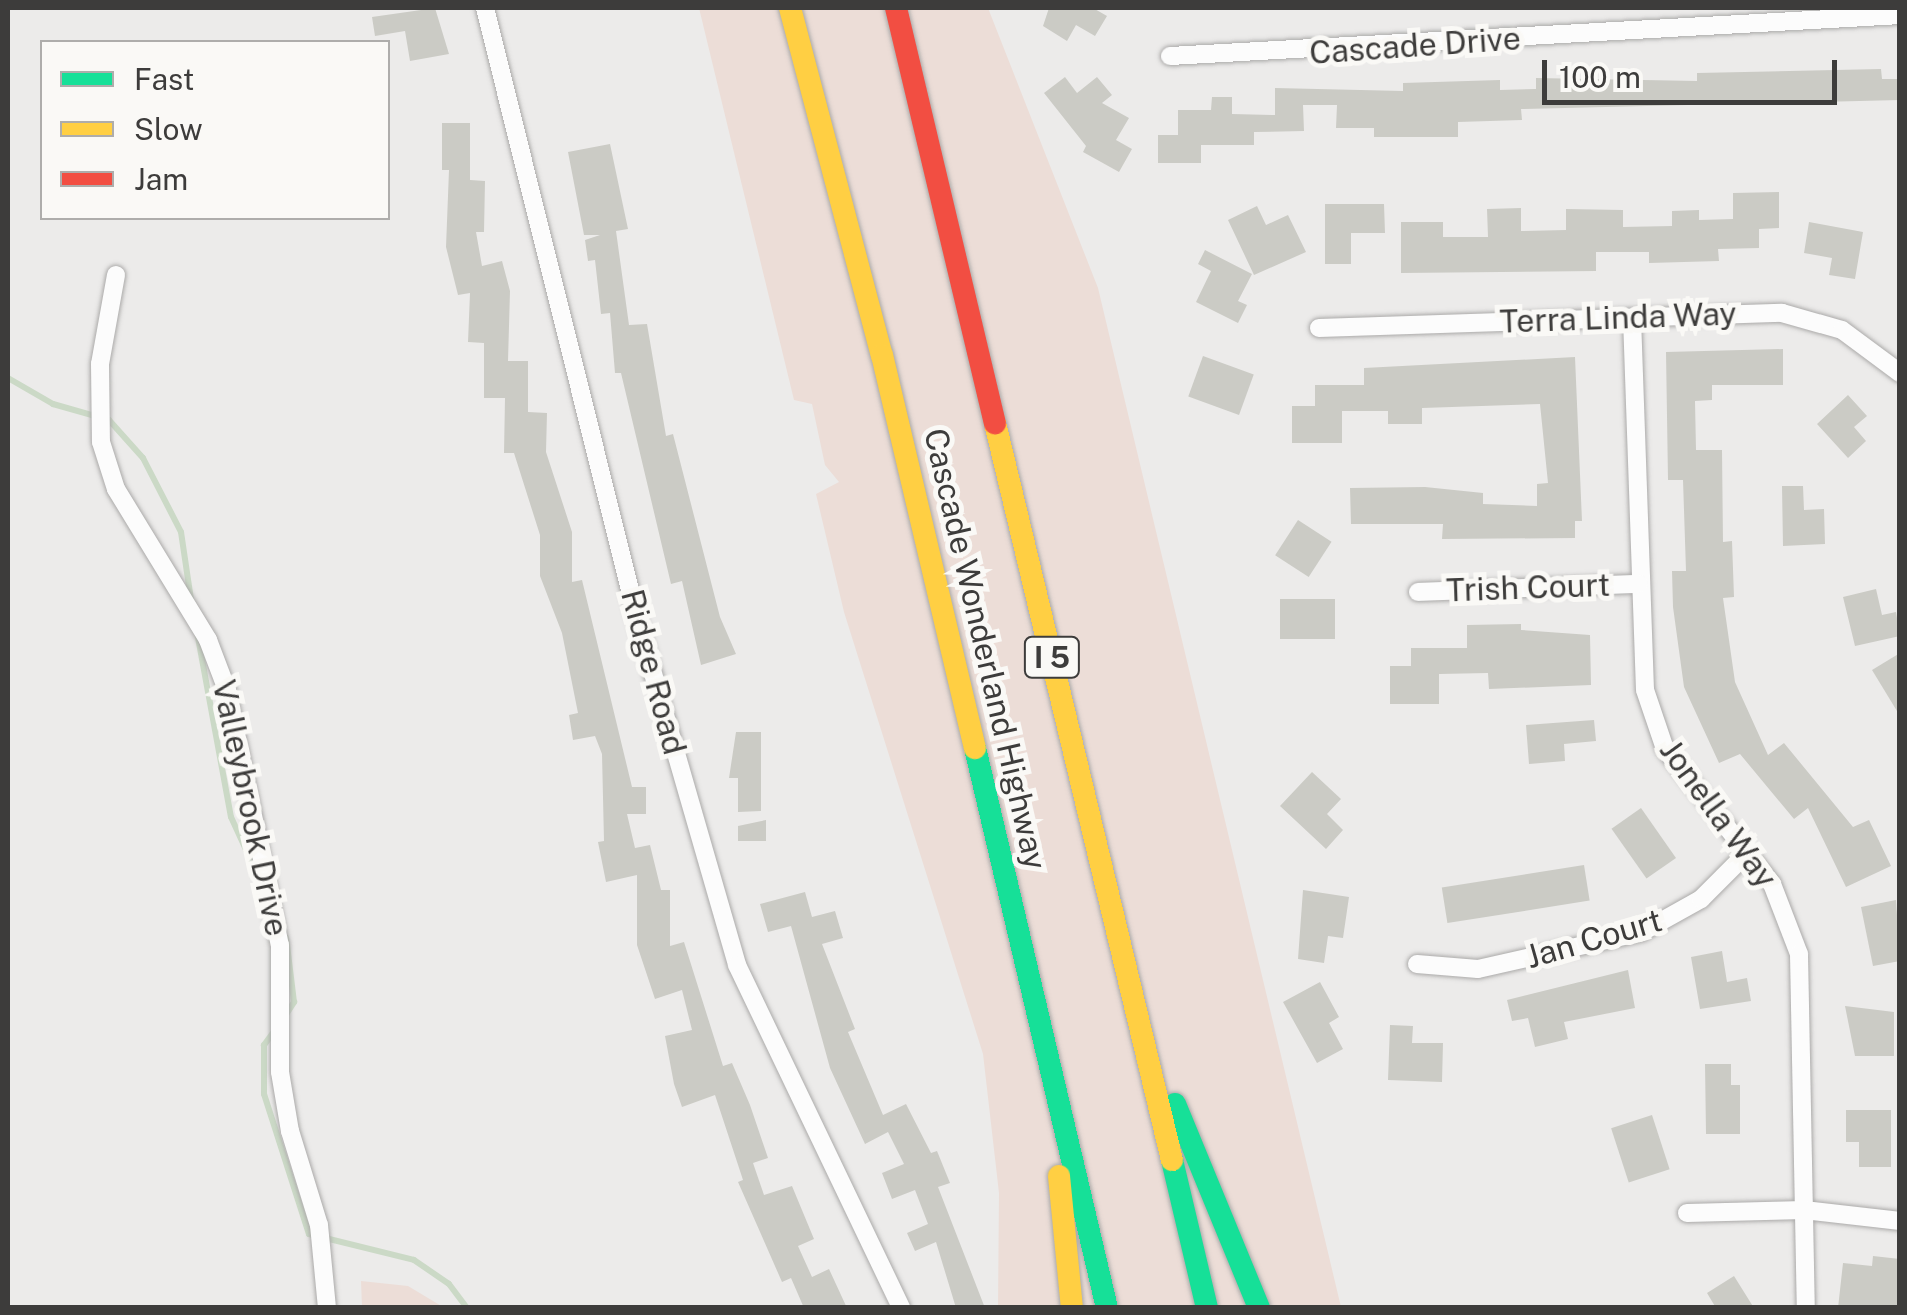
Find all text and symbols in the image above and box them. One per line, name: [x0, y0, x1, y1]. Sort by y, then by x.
street label: Cascade Drive: [1308, 19, 1522, 73]
legend: [40, 40, 390, 220]
scale bar: [1547, 40, 1842, 102]
text: 100 m: [1559, 59, 1641, 95]
text: Fast: [134, 61, 194, 97]
text: Slow: [134, 111, 203, 147]
text: Jam: [134, 161, 188, 197]
street label: Terra Linda Way: [1498, 295, 1738, 341]
street label: Cascade Wonderland Highway: [915, 424, 1055, 874]
street label: Trish Court: [1445, 566, 1611, 610]
street label: Ridge Road: [613, 585, 693, 759]
road number: I 5: [1022, 632, 1082, 682]
street label: Valleybrook Drive: [204, 676, 296, 940]
street label: Jonella Way: [1651, 732, 1785, 896]
street label: Jan Court: [1522, 901, 1666, 977]

